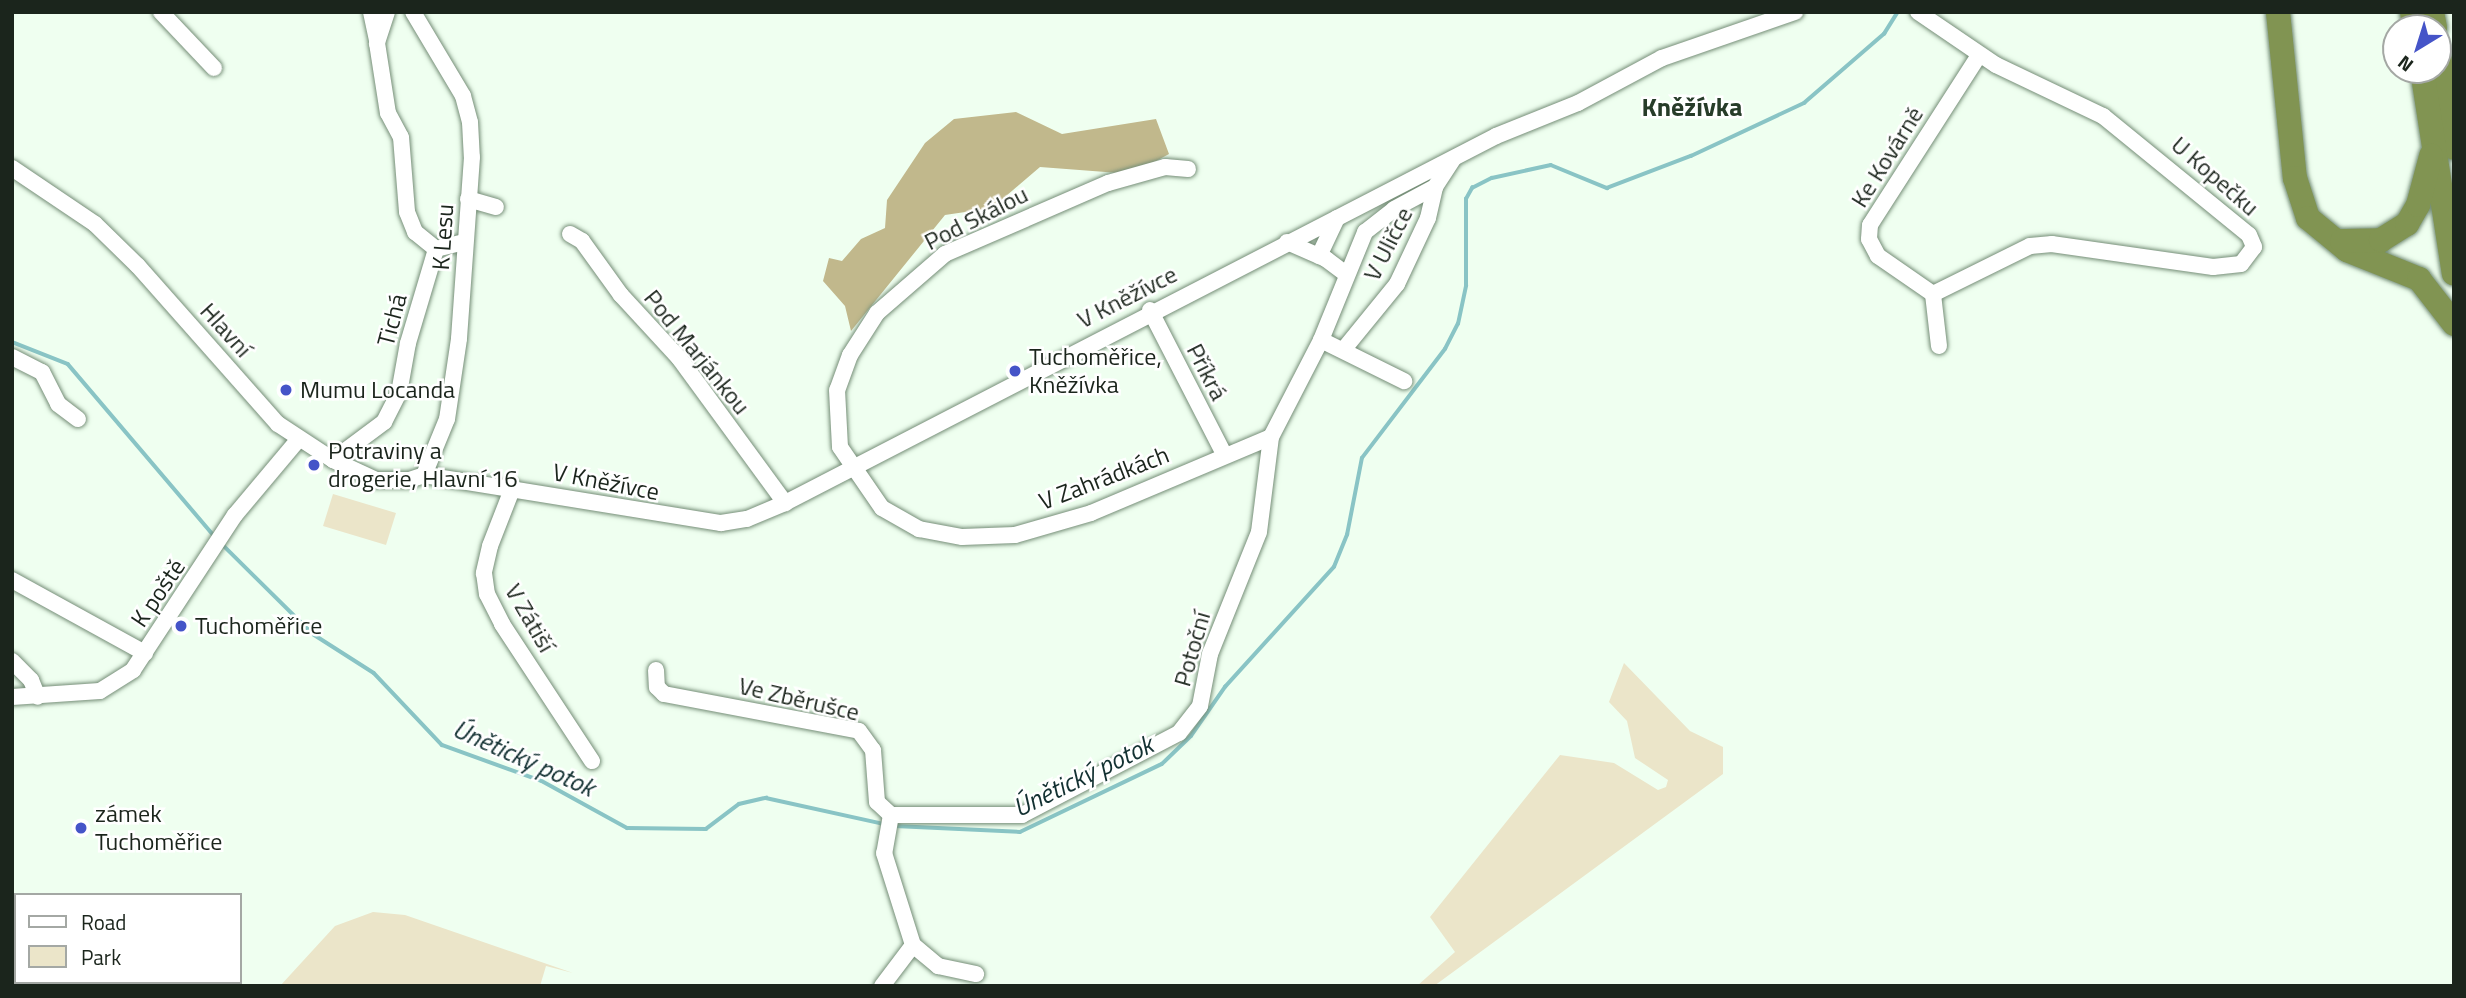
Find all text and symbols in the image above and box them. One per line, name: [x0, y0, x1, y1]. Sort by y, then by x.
north arrow: [2382, 14, 2452, 84]
text: N: [2391, 49, 2419, 80]
district label: Kněžívka: [1641, 91, 1743, 123]
street label: Ke Kovárně: [1845, 101, 1929, 213]
street label: U Kopečku: [2165, 130, 2265, 222]
street label: Pod Skálou: [919, 180, 1033, 256]
street label: K Lesu: [426, 203, 460, 271]
street label: V Uličce: [1357, 203, 1419, 285]
street label: V Kněžívce: [1072, 260, 1182, 334]
street label: Pod Marjánkou: [638, 284, 756, 420]
street label: Tichá: [371, 291, 413, 349]
street label: Hlavní: [194, 297, 258, 363]
street label: Příkrá: [1181, 339, 1233, 405]
place label: Tuchoměřice, Kněžívka: [1029, 343, 1162, 399]
marker: Tuchoměřice, Kněžívka: [1007, 363, 1023, 379]
place label: Mumu Locanda: [300, 376, 455, 404]
marker: Mumu Locanda: [278, 382, 294, 398]
place label: Potraviny a drogerie, Hlavní 16: [328, 437, 518, 493]
street label: V Zahrádkách: [1035, 440, 1173, 516]
marker: Potraviny a drogerie, Hlavní 16: [306, 457, 322, 473]
street label: V Kněžívce: [550, 458, 662, 506]
street label: K poště: [125, 553, 191, 633]
street label: V Zátiší: [499, 579, 561, 657]
street label: Potoční: [1168, 608, 1216, 690]
place label: Tuchoměřice: [195, 612, 322, 640]
marker: Tuchoměřice: [173, 618, 189, 634]
street label: Ve Zběrušce: [736, 671, 862, 727]
water label: Únětický potok: [448, 713, 600, 803]
water label: Únětický potok: [1008, 729, 1158, 823]
place label: zámek Tuchoměřice: [95, 800, 222, 856]
marker: zámek Tuchoměřice: [73, 820, 89, 836]
legend: [14, 893, 242, 984]
text: Road: [81, 906, 126, 938]
text: Park: [81, 941, 121, 973]

